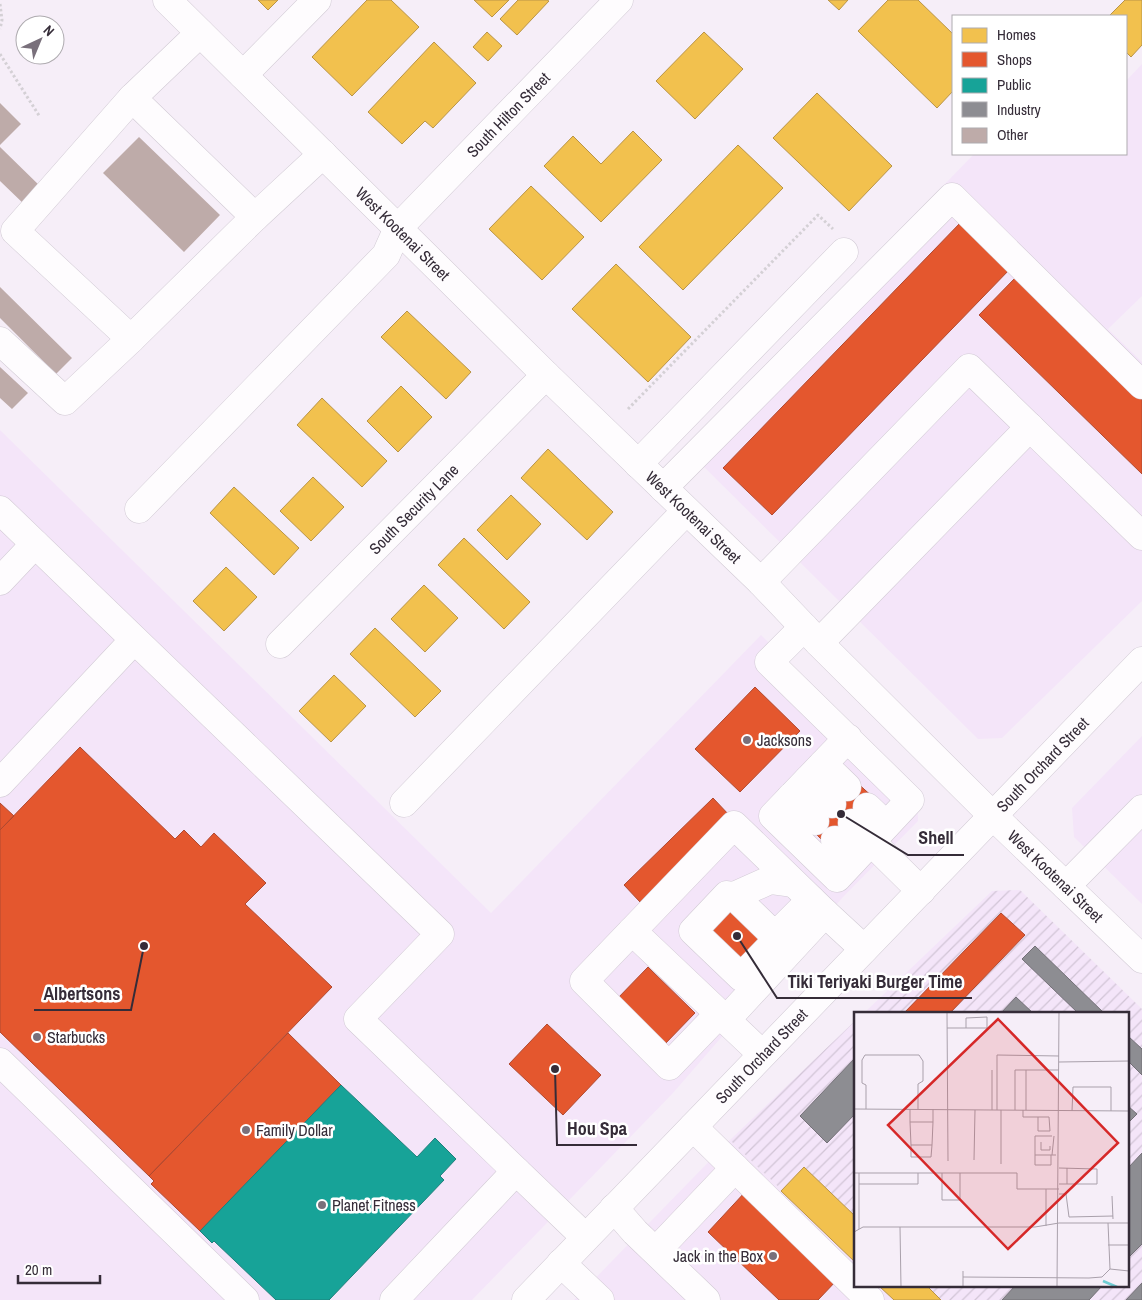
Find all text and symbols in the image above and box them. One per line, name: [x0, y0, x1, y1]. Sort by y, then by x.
north arrow: [15, 15, 65, 65]
legend: [952, 15, 1127, 155]
text: N: [40, 21, 58, 40]
text: Homes: [997, 24, 1036, 45]
text: Shops: [997, 49, 1032, 70]
street label: South Hilton Street: [462, 67, 555, 162]
text: Public: [997, 74, 1031, 95]
text: Industry: [997, 99, 1042, 120]
text: Other: [997, 124, 1028, 145]
street label: West Kootenai Street: [351, 182, 455, 285]
street label: South Security Lane: [364, 459, 463, 559]
street label: West Kootenai Street: [641, 466, 746, 568]
street label: South Orchard Street: [991, 712, 1094, 817]
place label: Jacksons: [757, 729, 812, 751]
marker: Jacksons: [741, 734, 753, 746]
callout: Shell: [908, 822, 964, 855]
text: Shell: [918, 825, 954, 850]
street label: West Kootenai Street: [1003, 825, 1108, 927]
callout: Tiki Teriyaki Burger Time: [777, 965, 972, 998]
text: Tiki Teriyaki Burger Time: [788, 969, 962, 994]
callout: Albertsons: [34, 977, 131, 1010]
text: Albertsons: [43, 981, 121, 1006]
street label: South Orchard Street: [710, 1003, 812, 1108]
inset map: [854, 1012, 1130, 1288]
place label: Starbucks: [47, 1026, 105, 1048]
marker: Starbucks: [31, 1031, 43, 1043]
callout: Hou Spa: [557, 1112, 637, 1145]
text: Hou Spa: [567, 1116, 628, 1141]
place label: Family Dollar: [256, 1119, 333, 1141]
marker: Family Dollar: [240, 1124, 252, 1136]
place label: Planet Fitness: [332, 1194, 416, 1216]
marker: Planet Fitness: [316, 1199, 328, 1211]
place label: Jack in the Box: [673, 1245, 763, 1267]
marker: Jack in the Box: [767, 1250, 779, 1262]
scale bar: [18, 1252, 100, 1284]
text: 20 m: [25, 1259, 52, 1280]

